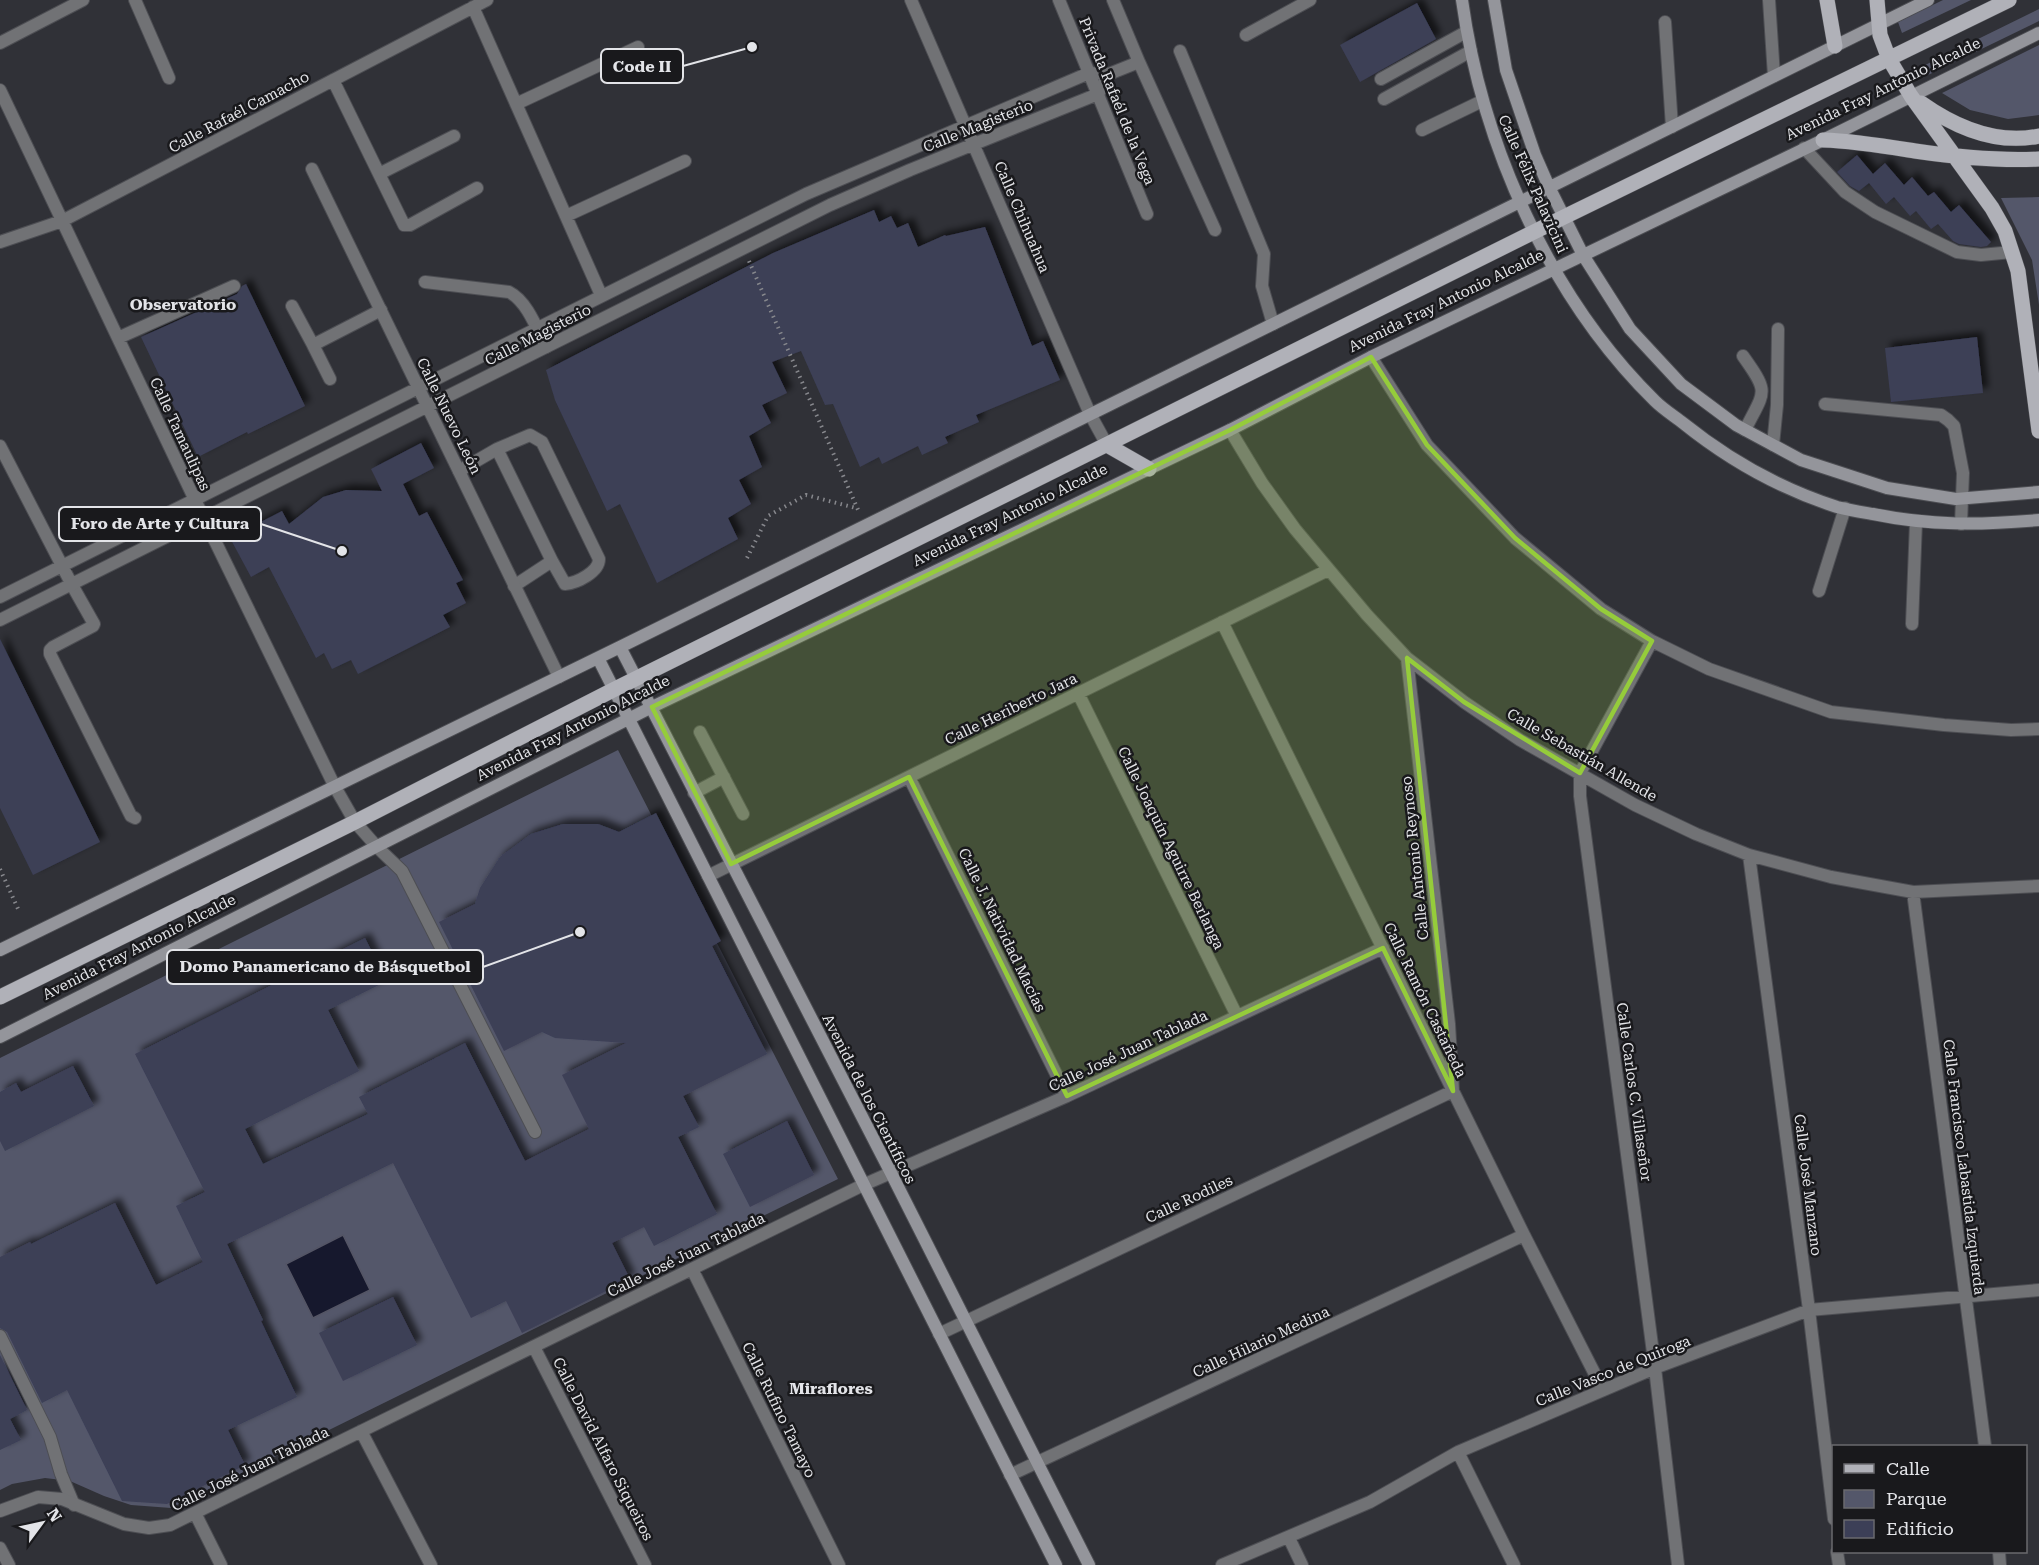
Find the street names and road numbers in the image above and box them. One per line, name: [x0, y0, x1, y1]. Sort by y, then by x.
street label: Privada Rafaél de la Vega: [1075, 14, 1159, 188]
street label: Avenida Fray Antonio Alcalde: [1783, 34, 1983, 144]
street label: Calle Rafaél Camacho: [166, 67, 312, 157]
street label: Calle Magisterio: [920, 96, 1036, 156]
street label: Calle Félix Palavicini: [1494, 112, 1572, 256]
street label: Calle Chihuahua: [990, 158, 1054, 276]
street label: Avenida Fray Antonio Alcalde: [1346, 246, 1546, 356]
street label: Calle Magisterio: [482, 300, 594, 370]
street label: Calle Nuevo León: [413, 355, 485, 477]
street label: Calle Tamaulipas: [146, 375, 214, 493]
street label: Avenida Fray Antonio Alcalde: [910, 460, 1110, 570]
street label: Calle Heriberto Jara: [942, 669, 1080, 749]
street label: Avenida Fray Antonio Alcalde: [473, 671, 673, 785]
street label: Calle Sebastián Allende: [1504, 705, 1660, 805]
street label: Calle Joaquín Aguirre Berlanga: [1114, 744, 1228, 952]
street label: Calle Antonio Reynoso: [1397, 775, 1433, 941]
street label: Calle J. Natividad Macías: [954, 845, 1050, 1015]
street label: Avenida Fray Antonio Alcalde: [39, 890, 239, 1004]
street label: Calle Ramón Castañeda: [1380, 920, 1470, 1080]
street label: Calle Carlos C. Villaseñor: [1613, 1001, 1655, 1183]
street label: Calle José Juan Tablada: [1046, 1006, 1210, 1096]
street label: Avenida de los Científicos: [818, 1011, 920, 1187]
street label: Calle Francisco Labastida Izquierda: [1939, 1038, 1989, 1296]
street label: Calle José Manzano: [1790, 1113, 1826, 1257]
street label: Calle Rodiles: [1143, 1171, 1235, 1227]
street label: Calle José Juan Tablada: [604, 1209, 768, 1301]
street label: Calle Hilario Medina: [1190, 1302, 1332, 1382]
street label: Calle Vasco de Quiroga: [1533, 1332, 1693, 1410]
street label: Calle Rufino Tamayo: [738, 1339, 820, 1481]
street label: Calle David Alfaro Siqueiros: [549, 1354, 657, 1544]
street label: Calle José Juan Tablada: [168, 1423, 332, 1515]

